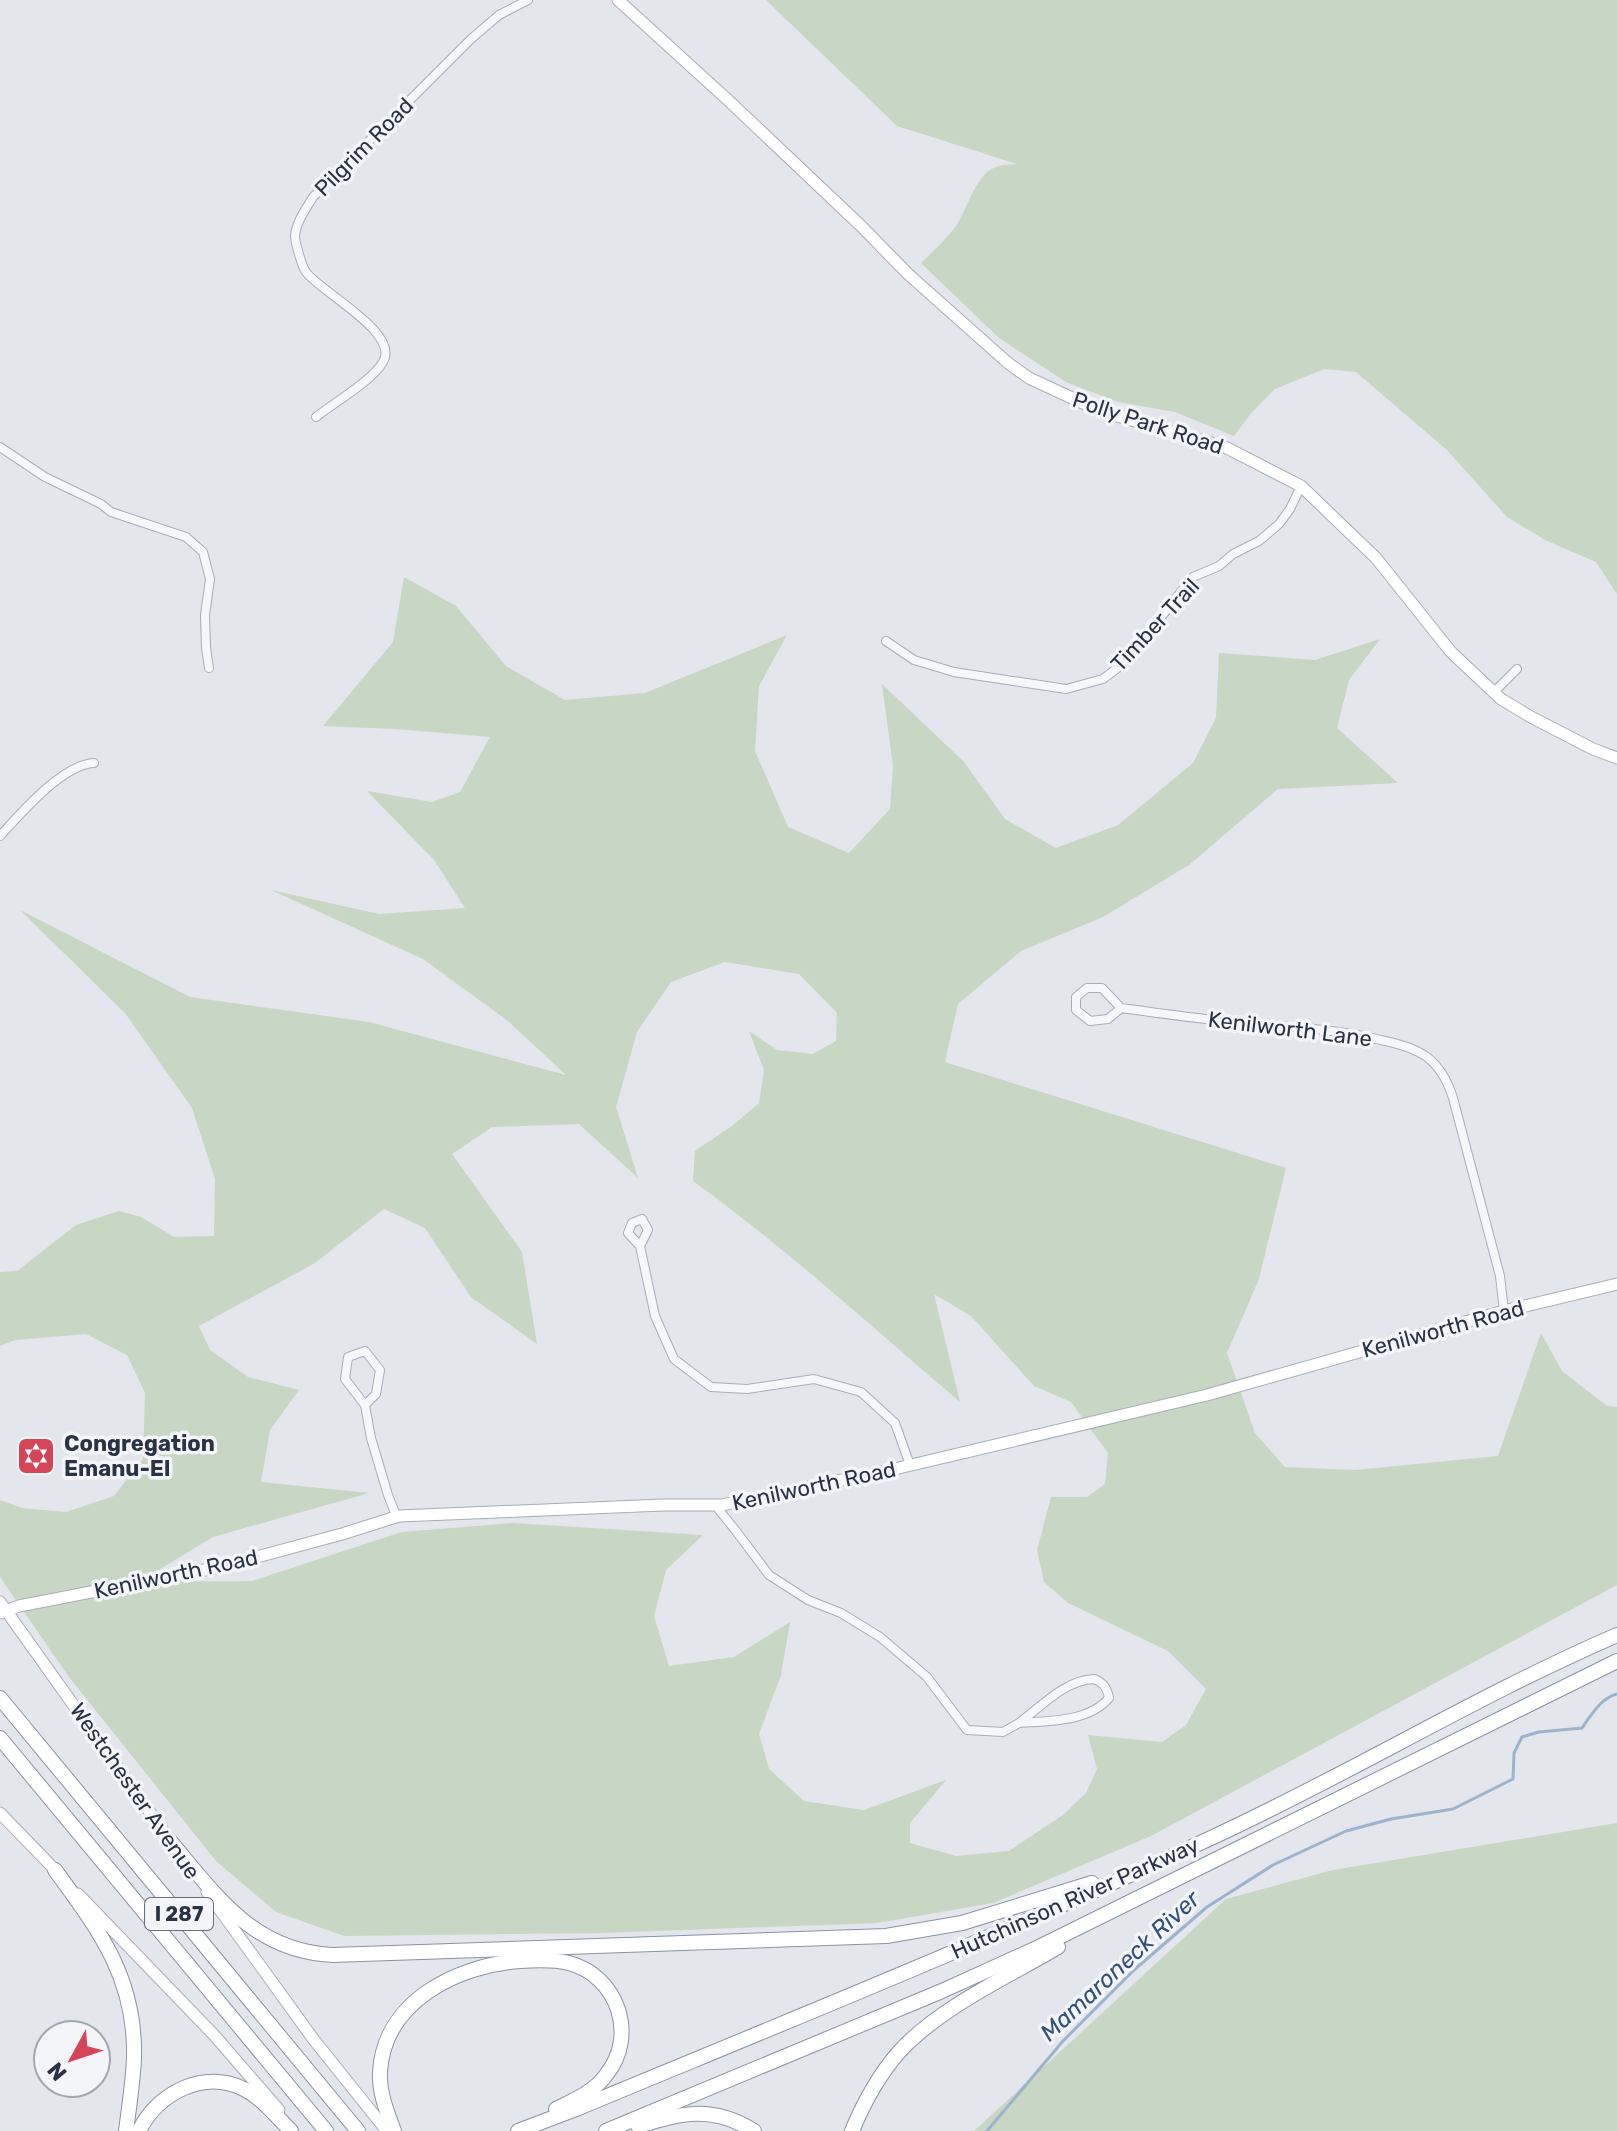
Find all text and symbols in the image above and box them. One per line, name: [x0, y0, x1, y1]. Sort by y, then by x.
street label: Pilgrim Road: [309, 92, 419, 202]
street label: Polly Park Road: [1069, 386, 1227, 460]
street label: Timber Trail: [1105, 573, 1205, 677]
street label: Kenilworth Lane: [1207, 1006, 1373, 1052]
street label: Kenilworth Road: [1359, 1294, 1527, 1364]
place label: Congregation Emanu-El: [64, 1430, 215, 1482]
synagogue icon: Congregation Emanu-El: [15, 1435, 57, 1477]
street label: Kenilworth Road: [730, 1455, 898, 1517]
street label: Kenilworth Road: [92, 1543, 260, 1605]
street label: Westchester Avenue: [64, 1698, 206, 1884]
street label: Hutchinson River Parkway: [947, 1831, 1203, 1965]
water label: Mamaroneck River: [1035, 1884, 1206, 2047]
road number: I 287: [145, 1898, 213, 1930]
north arrow: [32, 2019, 112, 2099]
text: N: [42, 2057, 72, 2086]

